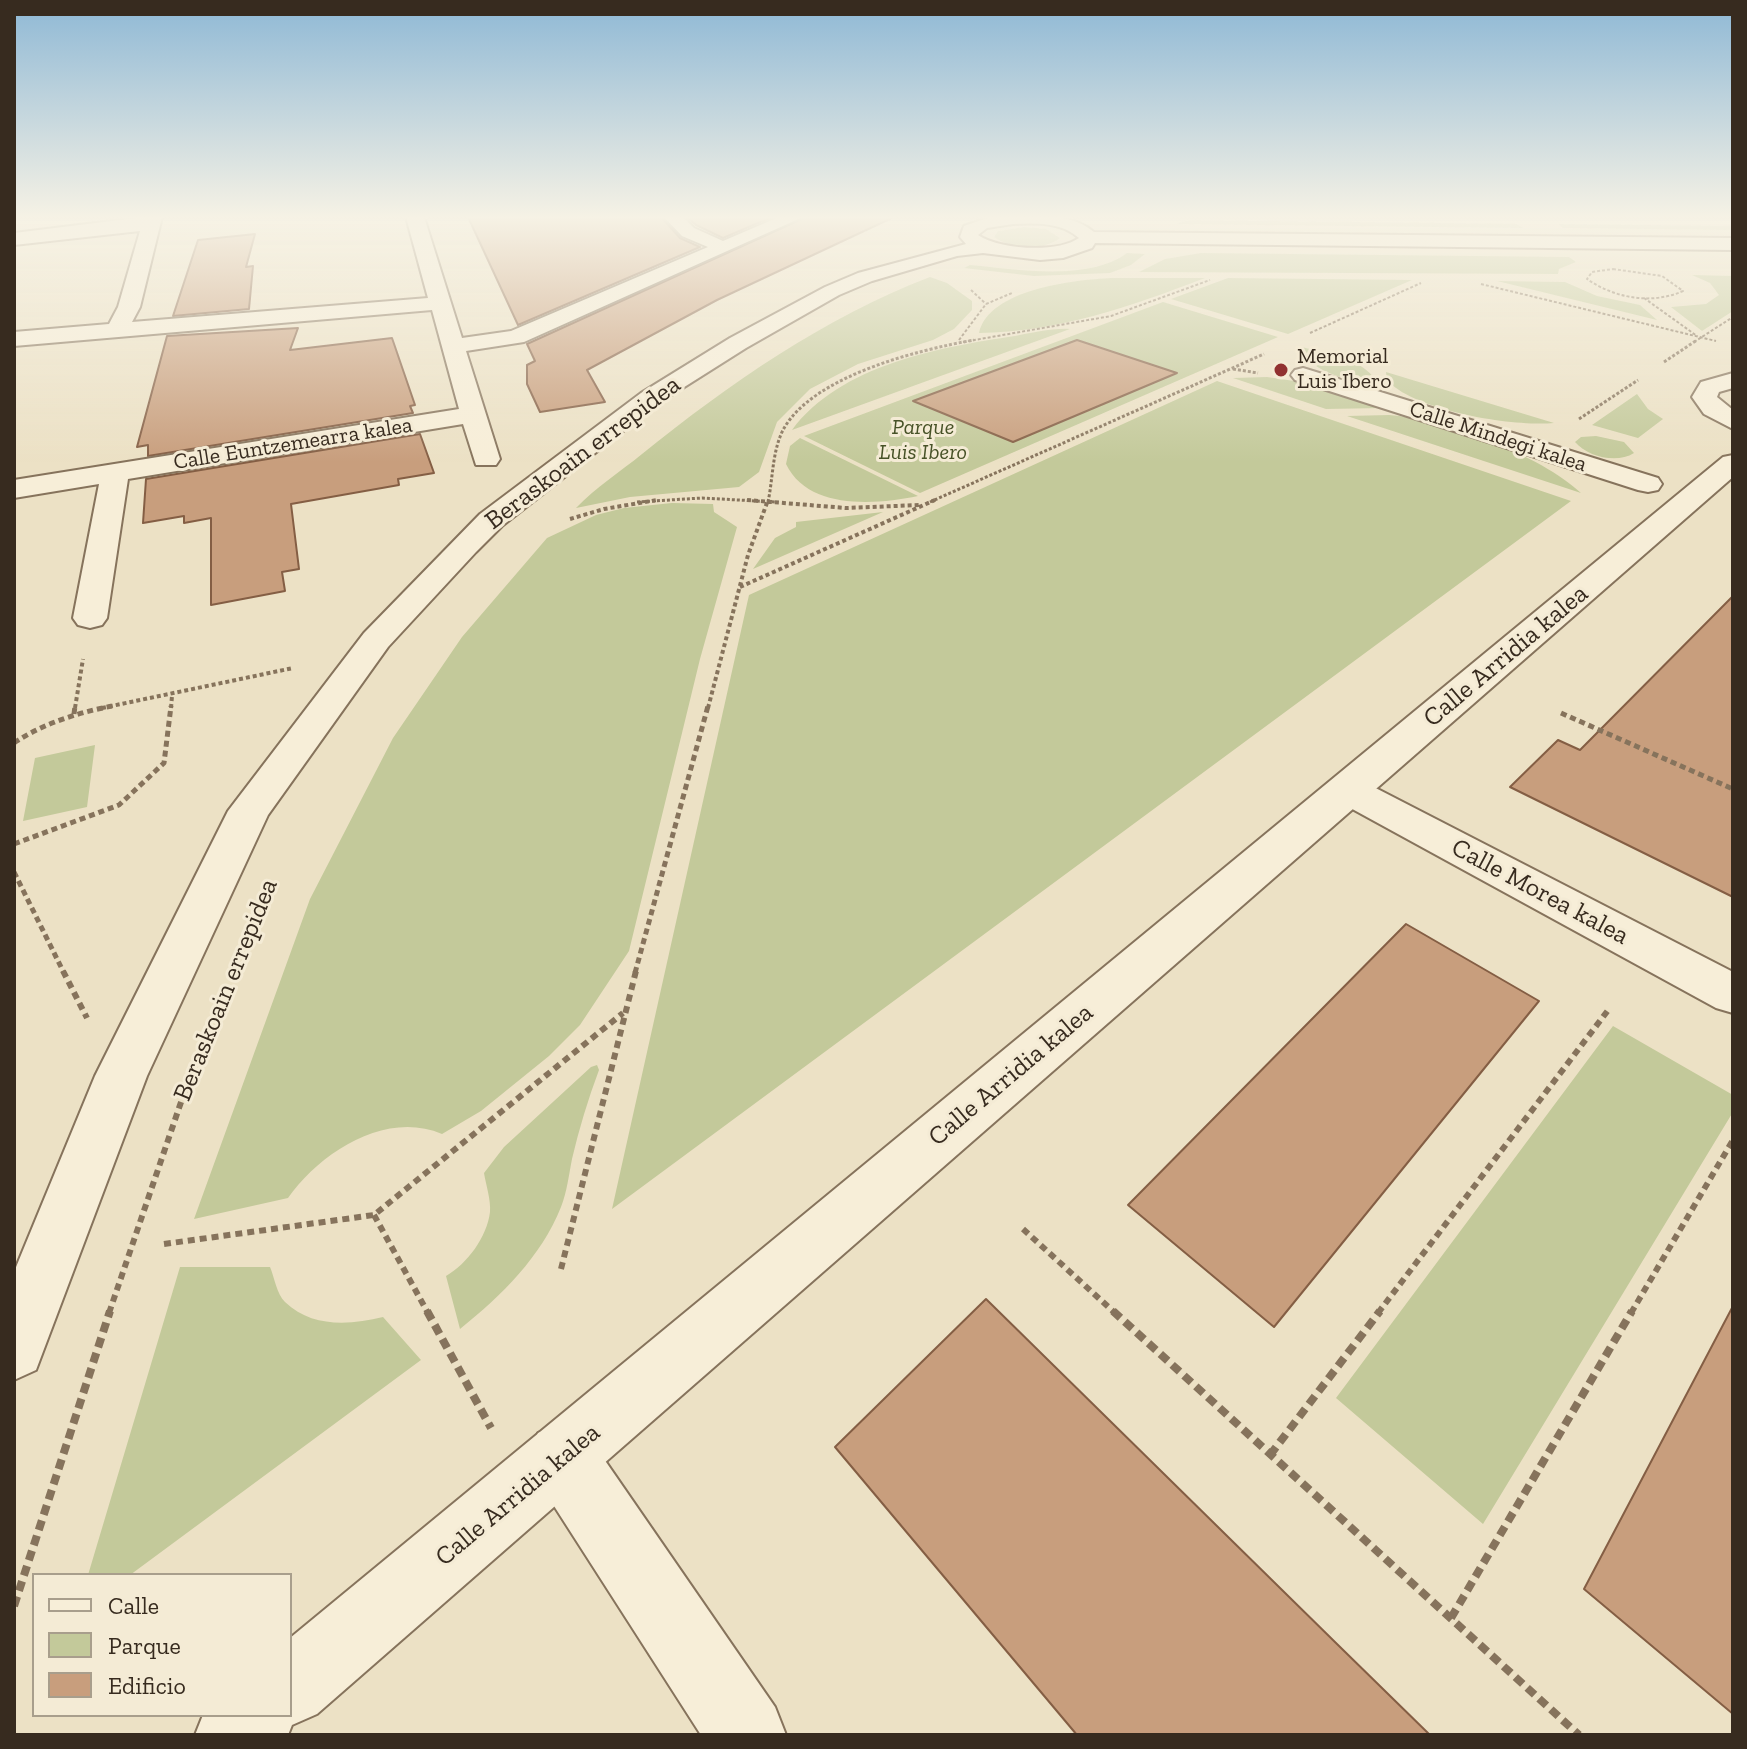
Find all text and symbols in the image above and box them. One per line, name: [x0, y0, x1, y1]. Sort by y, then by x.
place label: Memorial Luis Ibero: [1297, 344, 1392, 396]
marker: Memorial Luis Ibero: [1272, 361, 1290, 379]
street label: Beraskoain errepidea: [479, 369, 687, 537]
street label: Calle Mindegi kalea: [1406, 396, 1590, 478]
street label: Calle Euntzemearra kalea: [172, 412, 414, 476]
park label: Parque Luis Ibero: [879, 415, 967, 466]
street label: Calle Arridia kalea: [1417, 578, 1595, 734]
street label: Calle Morea kalea: [1446, 832, 1634, 952]
street label: Beraskoain errepidea: [167, 874, 285, 1106]
street label: Calle Arridia kalea: [922, 997, 1100, 1153]
street label: Calle Arridia kalea: [429, 1417, 607, 1573]
legend: [32, 1573, 292, 1717]
text: Calle: [108, 1591, 159, 1620]
text: Parque: [108, 1631, 181, 1660]
text: Edificio: [108, 1671, 186, 1700]

